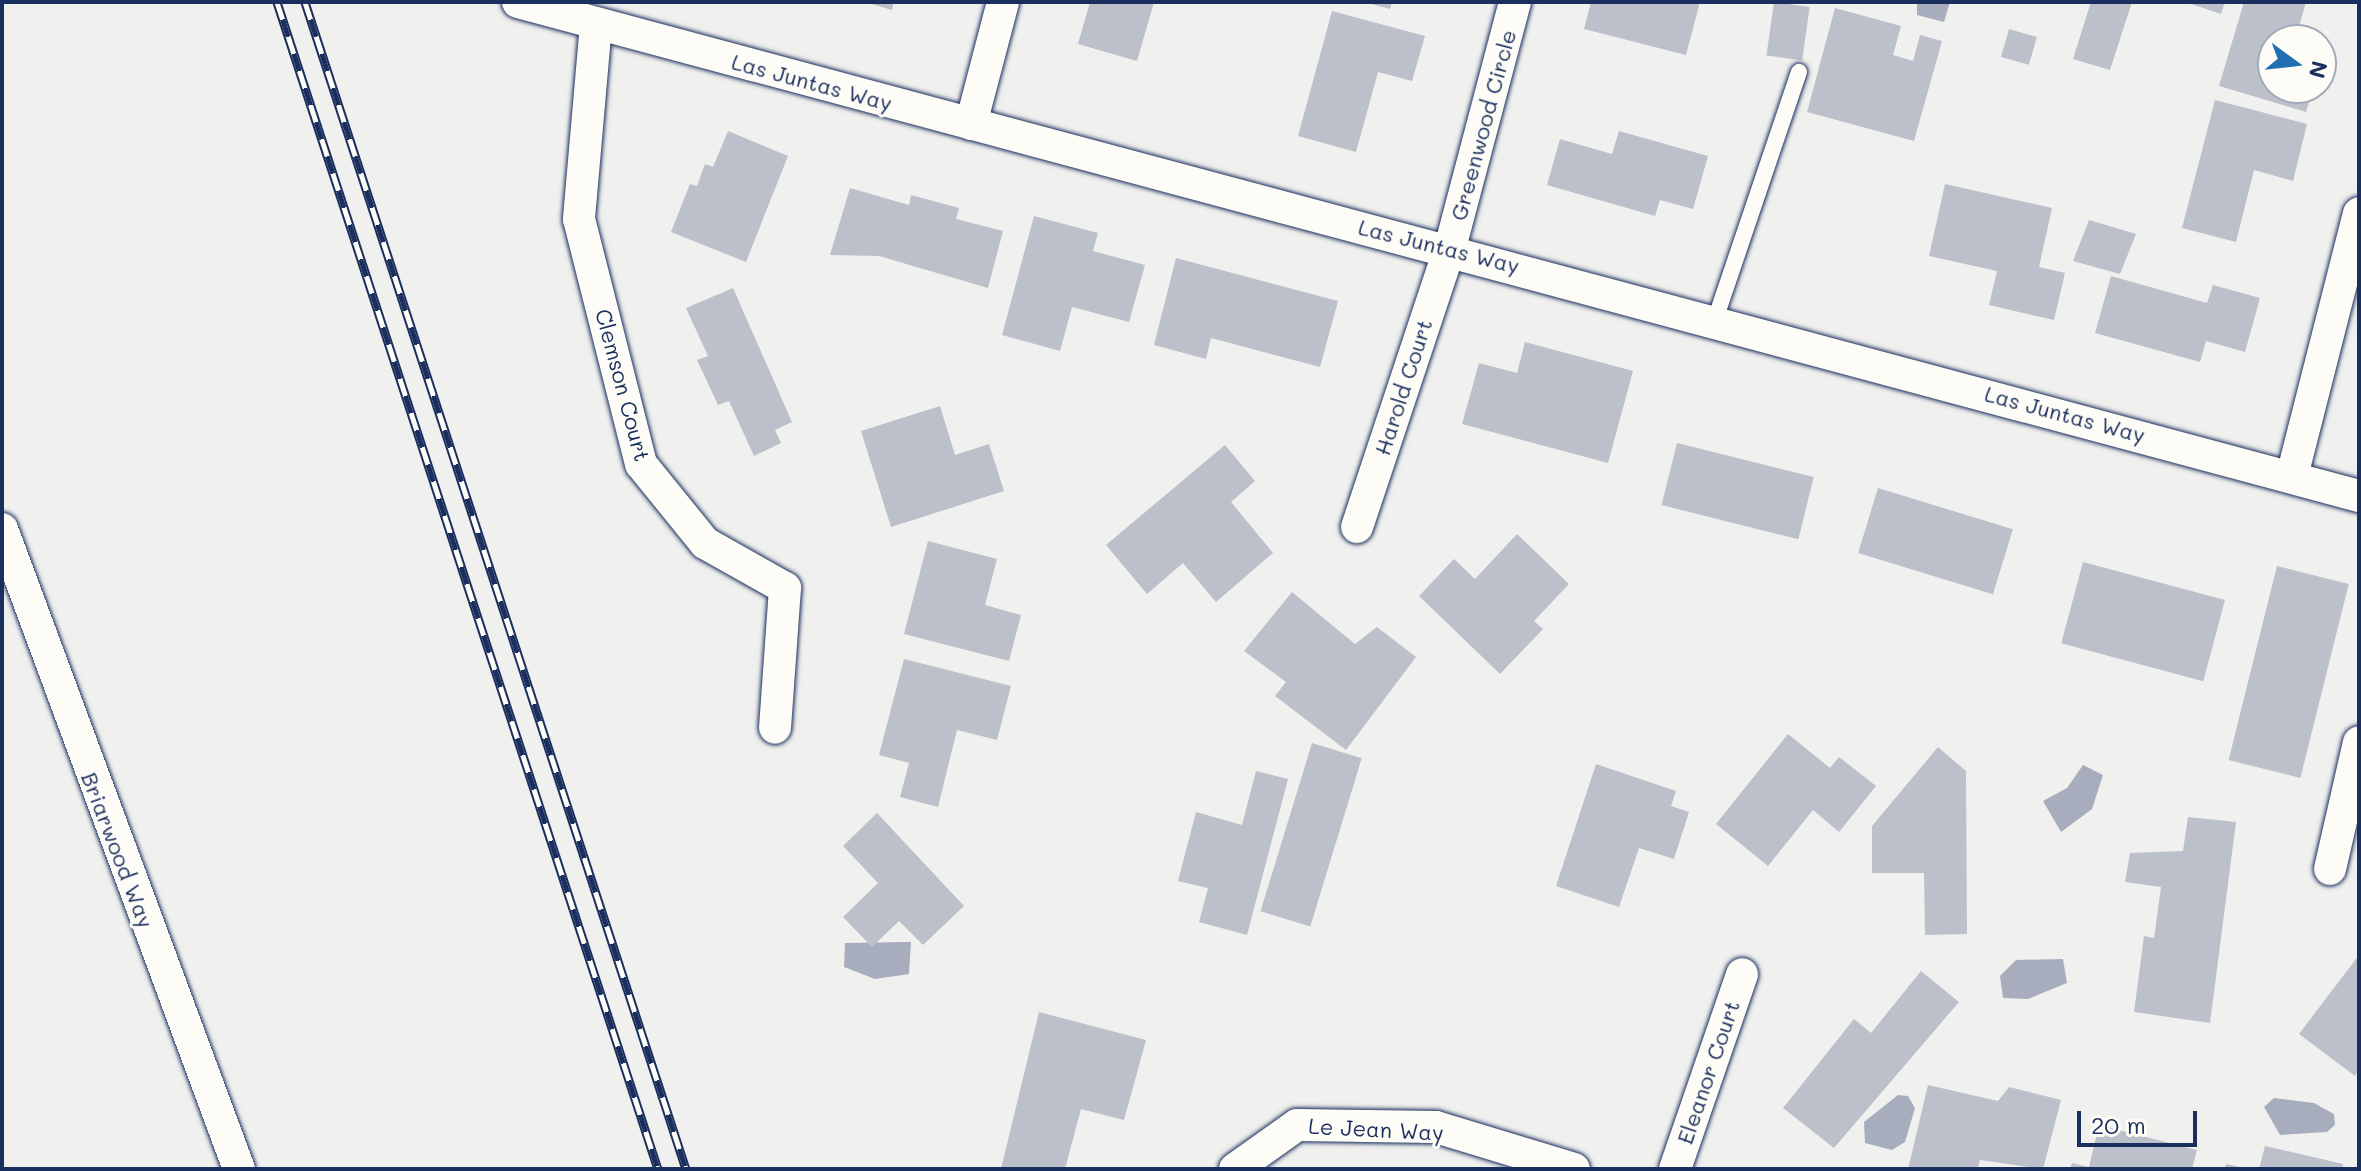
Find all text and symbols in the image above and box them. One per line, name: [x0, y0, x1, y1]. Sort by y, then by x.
north arrow: [2257, 24, 2337, 104]
street label: Greenwood Circle: [1445, 27, 1521, 223]
street label: Las Juntas Way: [729, 48, 895, 116]
text: N: [2303, 58, 2335, 82]
street label: Las Juntas Way: [1356, 213, 1522, 279]
street label: Clemson Court: [590, 306, 656, 464]
street label: Harold Court: [1369, 316, 1437, 458]
street label: Las Juntas Way: [1982, 380, 2148, 448]
street label: Briarwood Way: [76, 768, 160, 932]
street label: Eleanor Court: [1671, 997, 1745, 1147]
scale bar: [2081, 1095, 2201, 1145]
text: 20 m: [2091, 1109, 2146, 1140]
street label: Le Jean Way: [1308, 1112, 1444, 1146]

